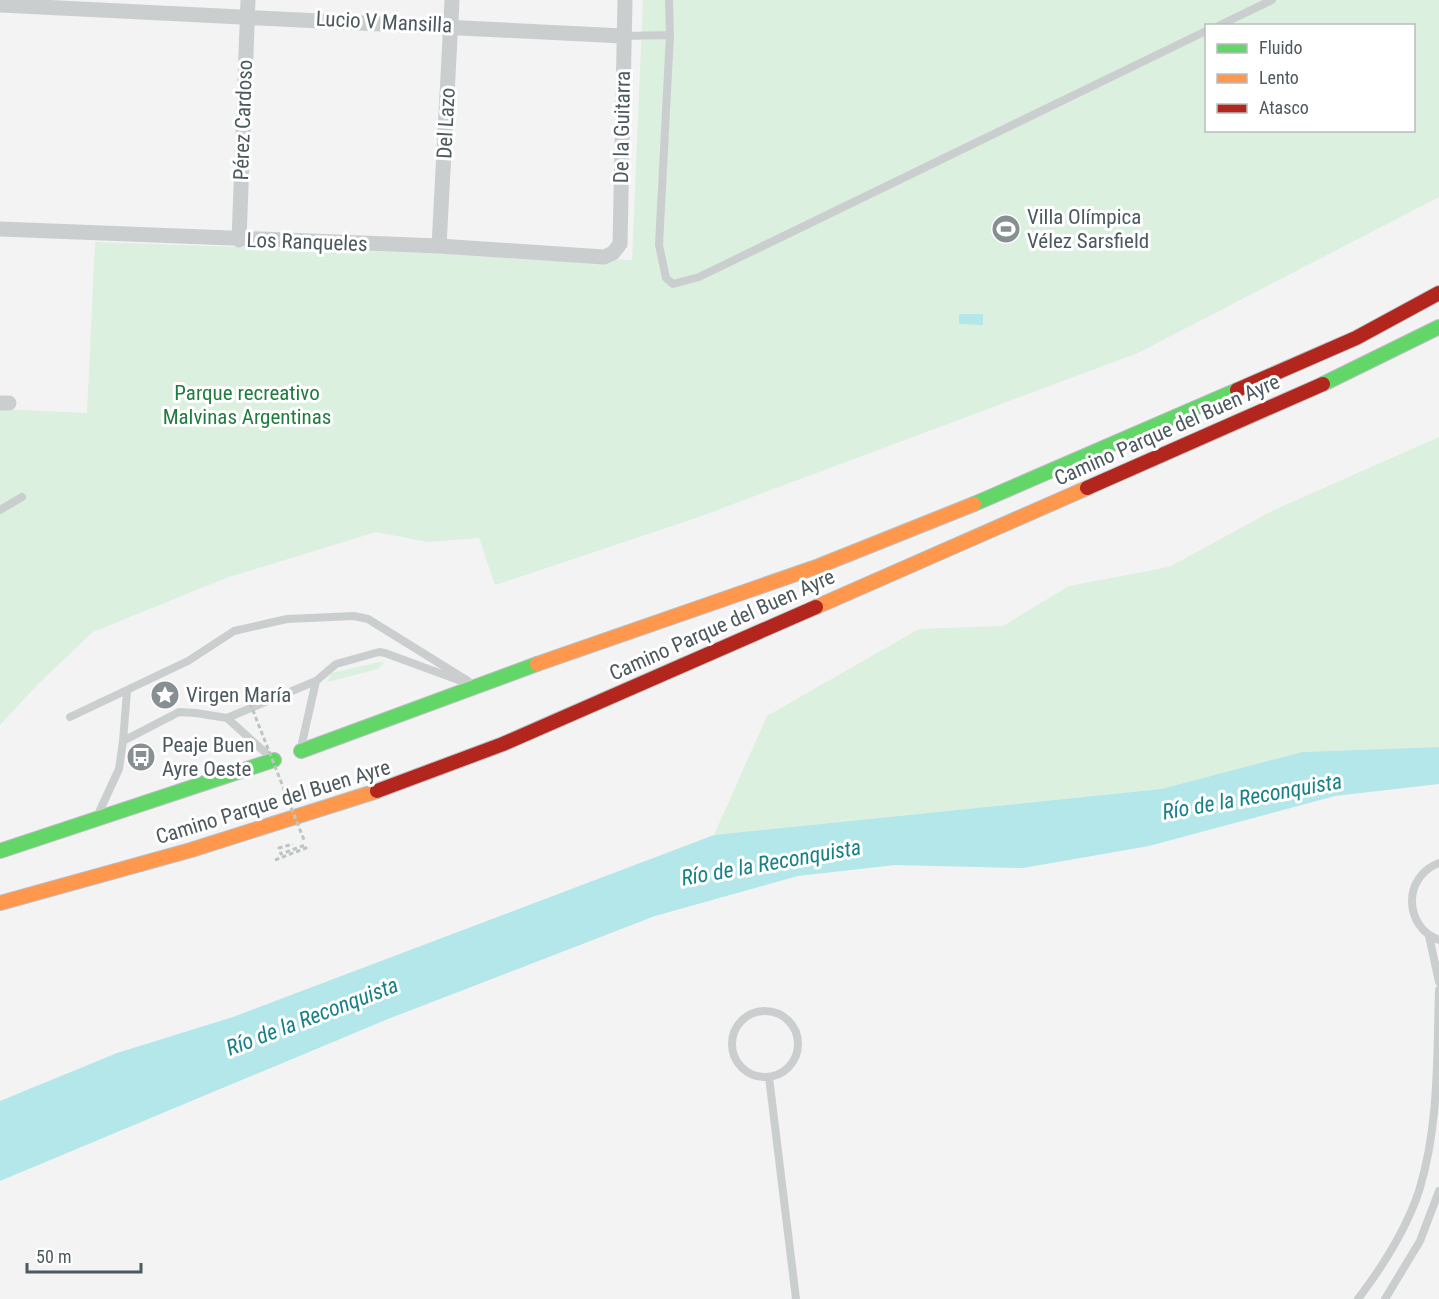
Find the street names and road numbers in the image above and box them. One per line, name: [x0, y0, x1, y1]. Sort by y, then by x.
street label: Lucio V Mansilla: [315, 6, 453, 38]
street label: Pérez Cardoso: [229, 59, 257, 181]
street label: De la Guitarra: [609, 71, 635, 183]
street label: Del Lazo: [432, 87, 460, 159]
street label: Los Ranqueles: [246, 228, 368, 256]
street label: Camino Parque del Buen Ayre: [1051, 369, 1283, 491]
street label: Camino Parque del Buen Ayre: [606, 564, 838, 686]
street label: Camino Parque del Buen Ayre: [153, 755, 393, 849]

